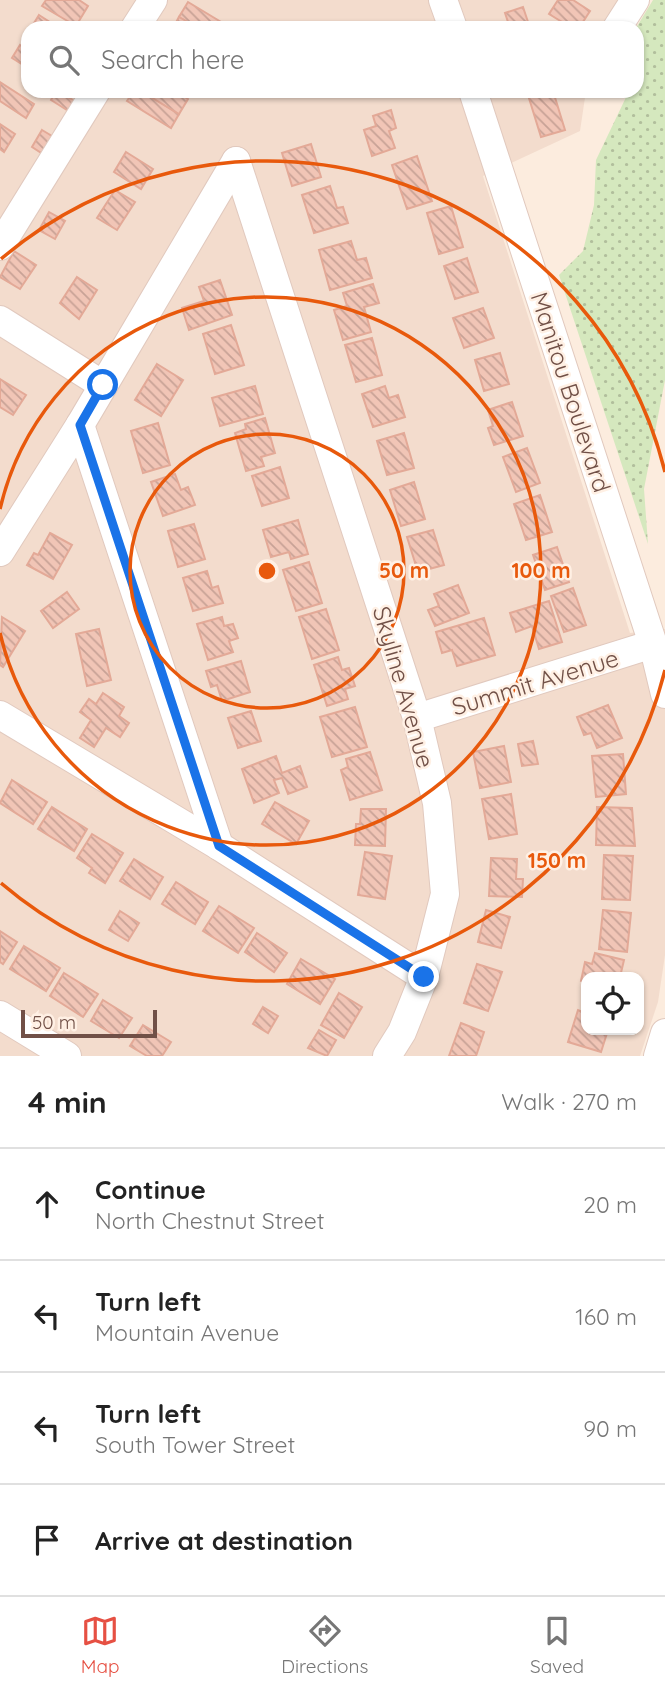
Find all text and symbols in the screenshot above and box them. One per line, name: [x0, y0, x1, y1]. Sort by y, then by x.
search box: [21, 21, 644, 98]
icon: search: [45, 41, 83, 79]
text: Search here: [101, 43, 245, 76]
street label: Manitou Boulevard: [524, 288, 618, 496]
route start: [87, 369, 118, 400]
text: 50 m: [379, 557, 429, 583]
text: 100 m: [511, 557, 571, 583]
centre of rings: [255, 559, 279, 583]
street label: Skyline Avenue: [367, 603, 441, 771]
street label: Summit Avenue: [448, 642, 622, 722]
text: 150 m: [528, 847, 586, 873]
route end: [408, 961, 439, 992]
map controls: [581, 972, 644, 1035]
button: locate: [581, 972, 644, 1035]
scale bar: [21, 1007, 158, 1039]
text: 50 m: [32, 1010, 76, 1034]
text: 4 min: [28, 1083, 107, 1121]
text: Walk · 270 m: [501, 1087, 637, 1116]
text: Continue: [95, 1173, 206, 1206]
icon: ahead: [28, 1185, 66, 1223]
text: 20 m: [583, 1190, 637, 1219]
text: North Chestnut Street: [95, 1206, 325, 1235]
text: Turn left: [95, 1285, 202, 1318]
icon: left: [28, 1297, 66, 1335]
text: 160 m: [575, 1302, 637, 1331]
text: Mountain Avenue: [95, 1318, 279, 1347]
text: Turn left: [95, 1397, 202, 1430]
icon: left: [28, 1409, 66, 1447]
text: 90 m: [583, 1414, 637, 1443]
text: South Tower Street: [95, 1430, 295, 1459]
icon: arrive: [28, 1521, 66, 1559]
text: Arrive at destination: [95, 1524, 353, 1557]
tab: Map: [81, 1612, 120, 1678]
tab: Directions: [281, 1612, 368, 1678]
tab: Saved: [530, 1612, 584, 1678]

